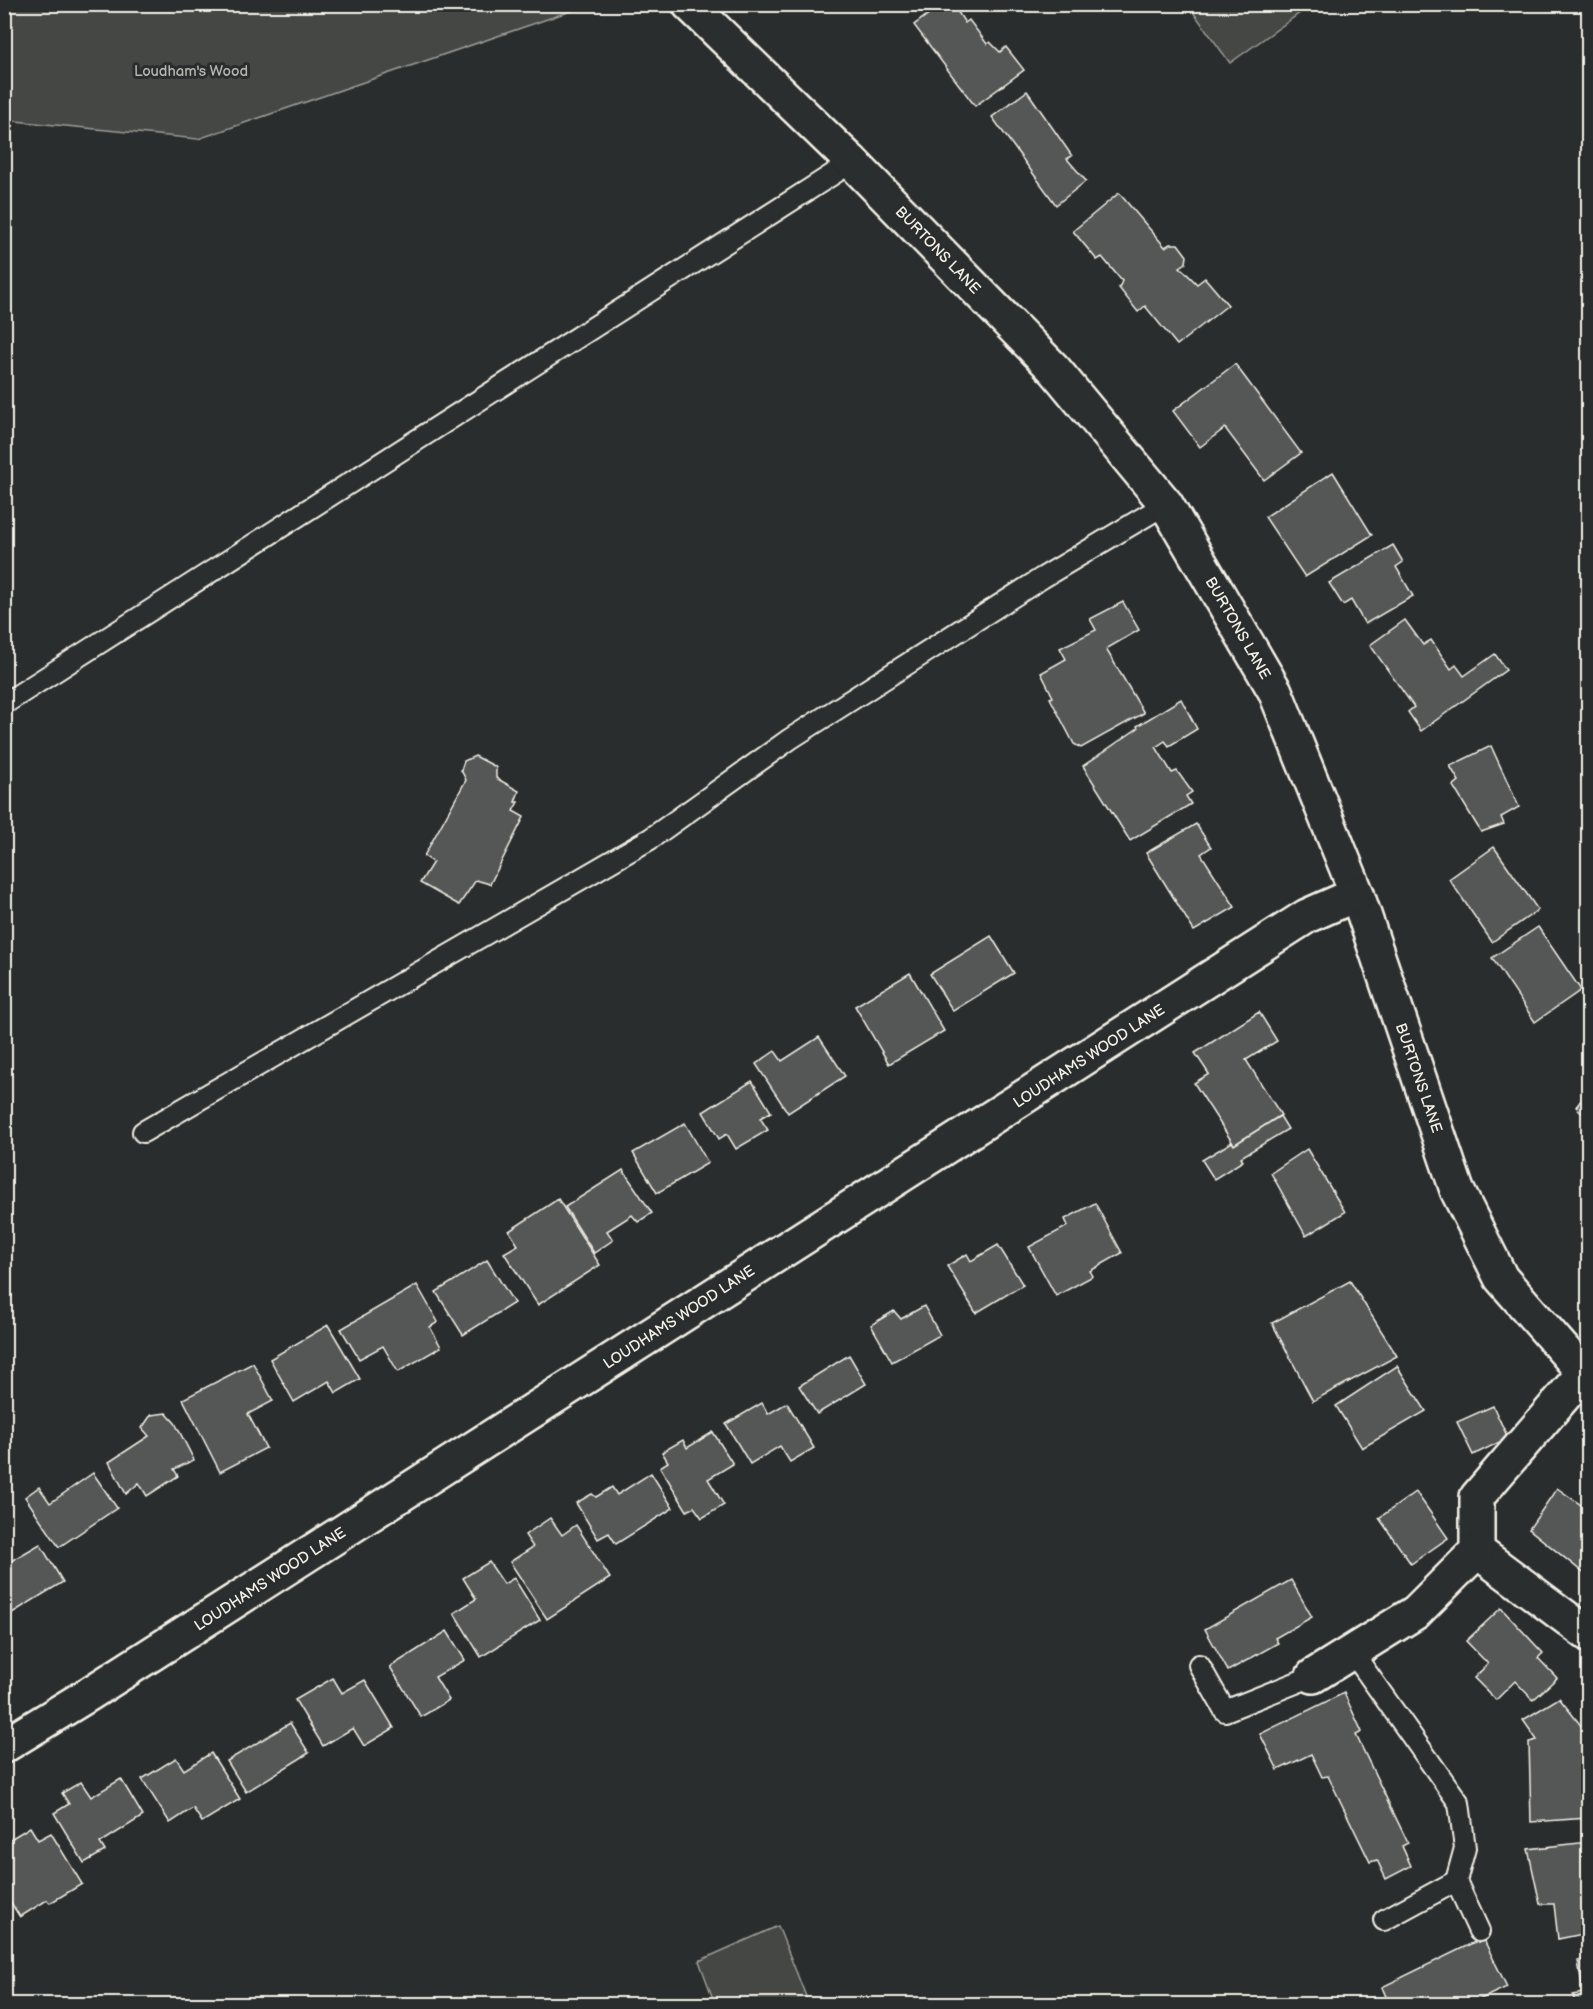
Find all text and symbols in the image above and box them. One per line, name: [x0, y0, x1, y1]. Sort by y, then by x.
park label: Loudham's Wood: [134, 62, 248, 81]
street label: BURTONS LANE: [891, 202, 984, 298]
street label: BURTONS LANE: [1201, 574, 1275, 683]
street label: LOUDHAMS WOOD LANE: [1010, 1000, 1169, 1113]
street label: BURTONS LANE: [1391, 1021, 1446, 1136]
street label: LOUDHAMS WOOD LANE: [600, 1261, 759, 1374]
street label: LOUDHAMS WOOD LANE: [191, 1523, 350, 1636]

